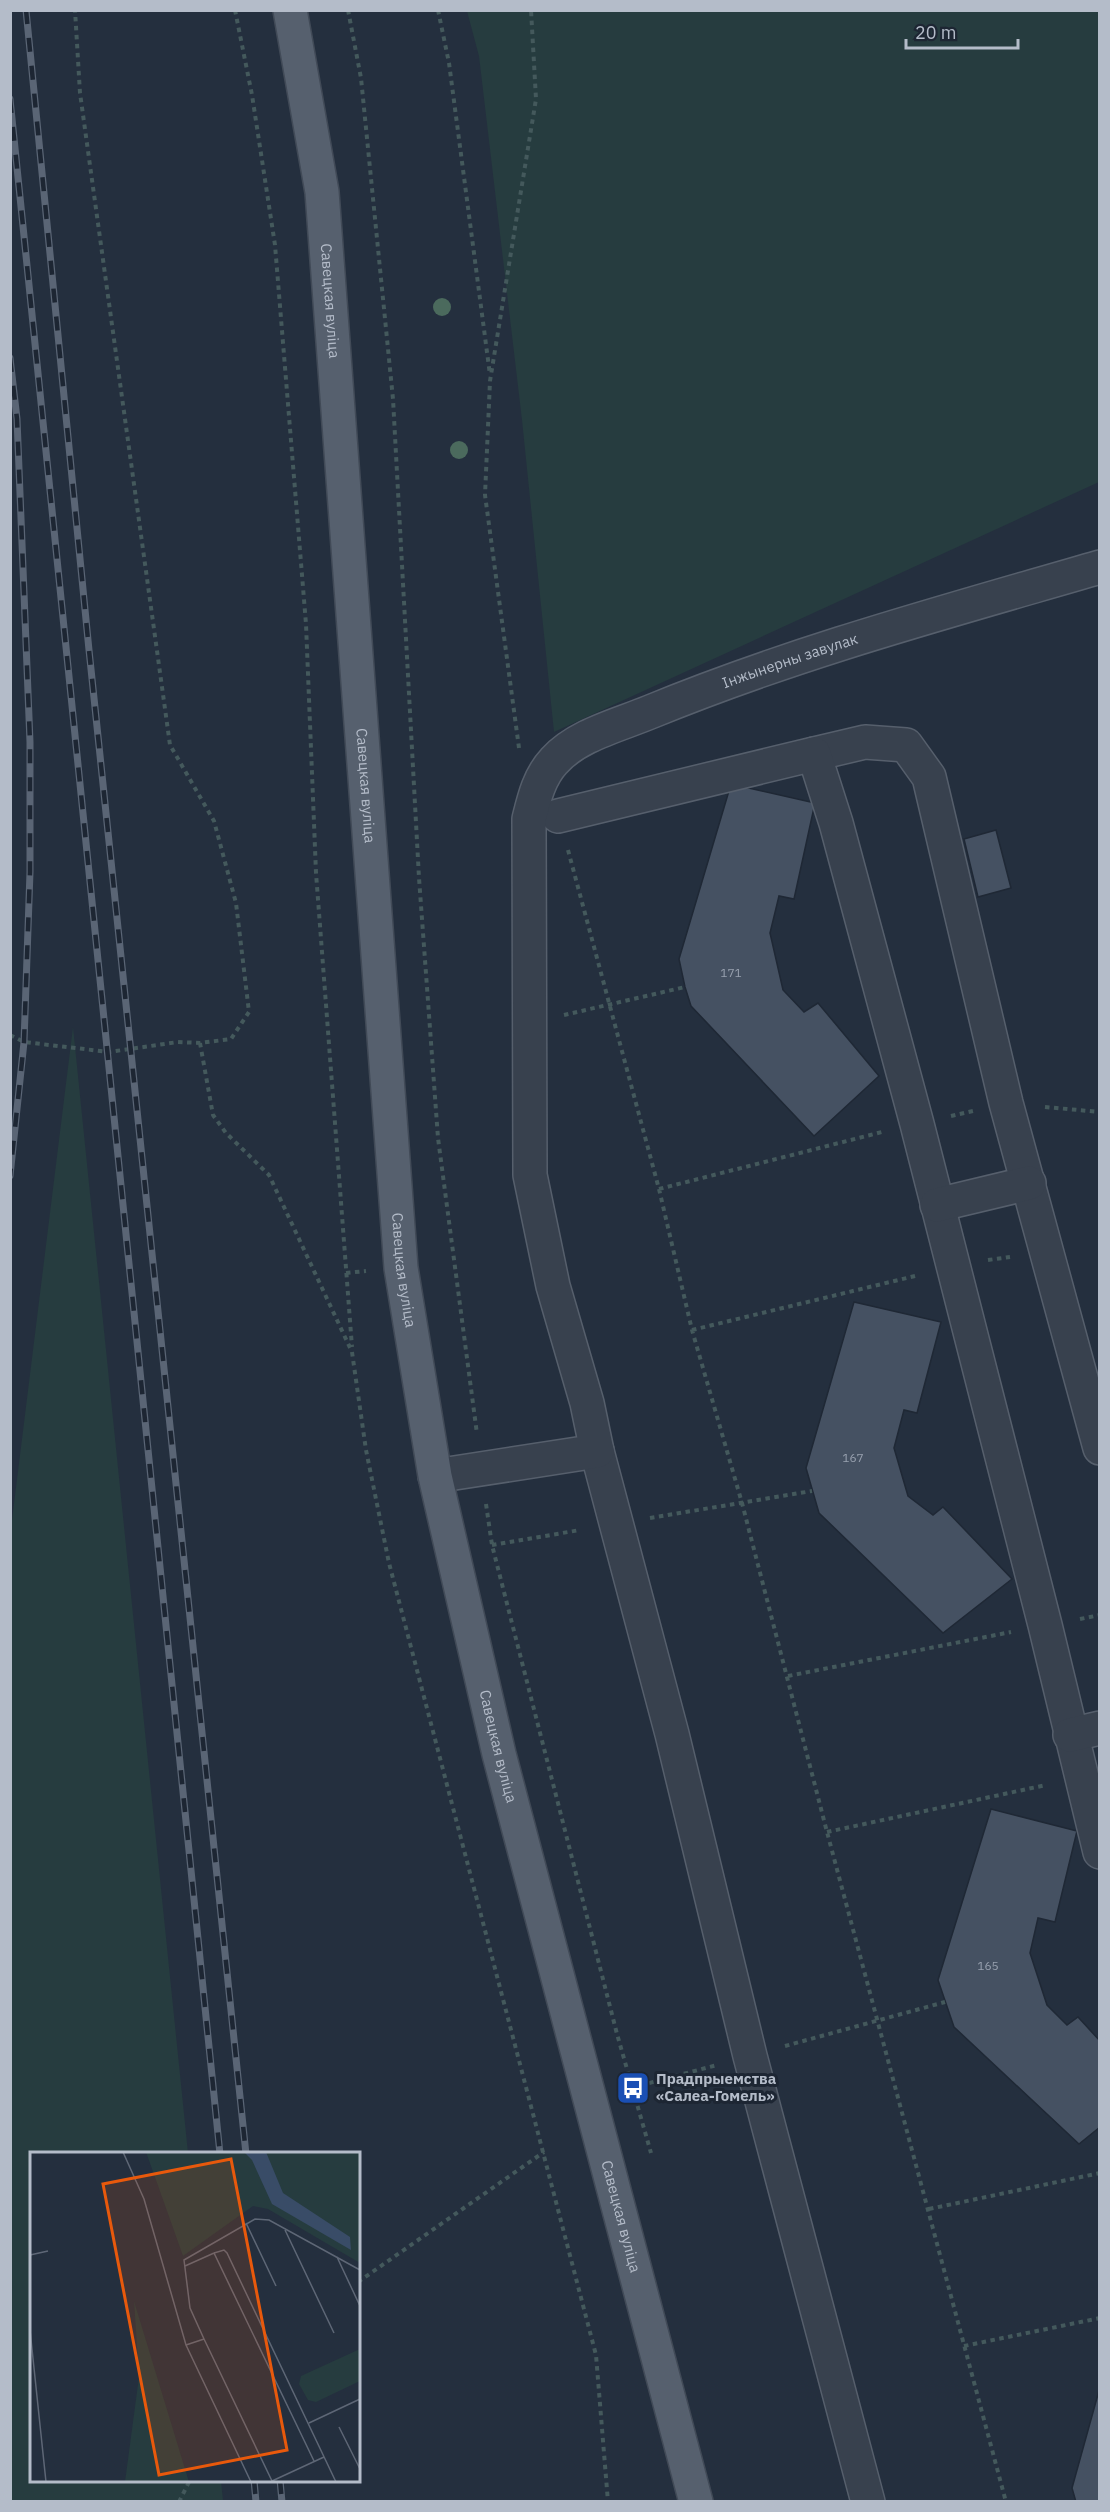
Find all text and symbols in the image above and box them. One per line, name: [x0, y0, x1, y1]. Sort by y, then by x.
scale bar: [906, 12, 1018, 50]
text: 20 m: [915, 21, 957, 44]
street label: Савецкая вуліца: [317, 243, 344, 359]
street label: Інжынерны завулак: [719, 629, 860, 692]
street label: Савецкая вуліца: [352, 727, 380, 844]
house number: 171: [720, 965, 742, 980]
street label: Савецкая вуліца: [388, 1212, 421, 1329]
house number: 167: [842, 1450, 864, 1465]
street label: Савецкая вуліца: [476, 1688, 521, 1805]
house number: 165: [977, 1958, 999, 1973]
place label: Прадпрыемства «Салеа-Гомель»: [656, 2069, 777, 2105]
bus stop icon: Прадпрыемства «Салеа-Гомель»: [615, 2070, 651, 2106]
inset map: [30, 2152, 360, 2482]
street label: Савецкая вуліца: [597, 2158, 645, 2275]

